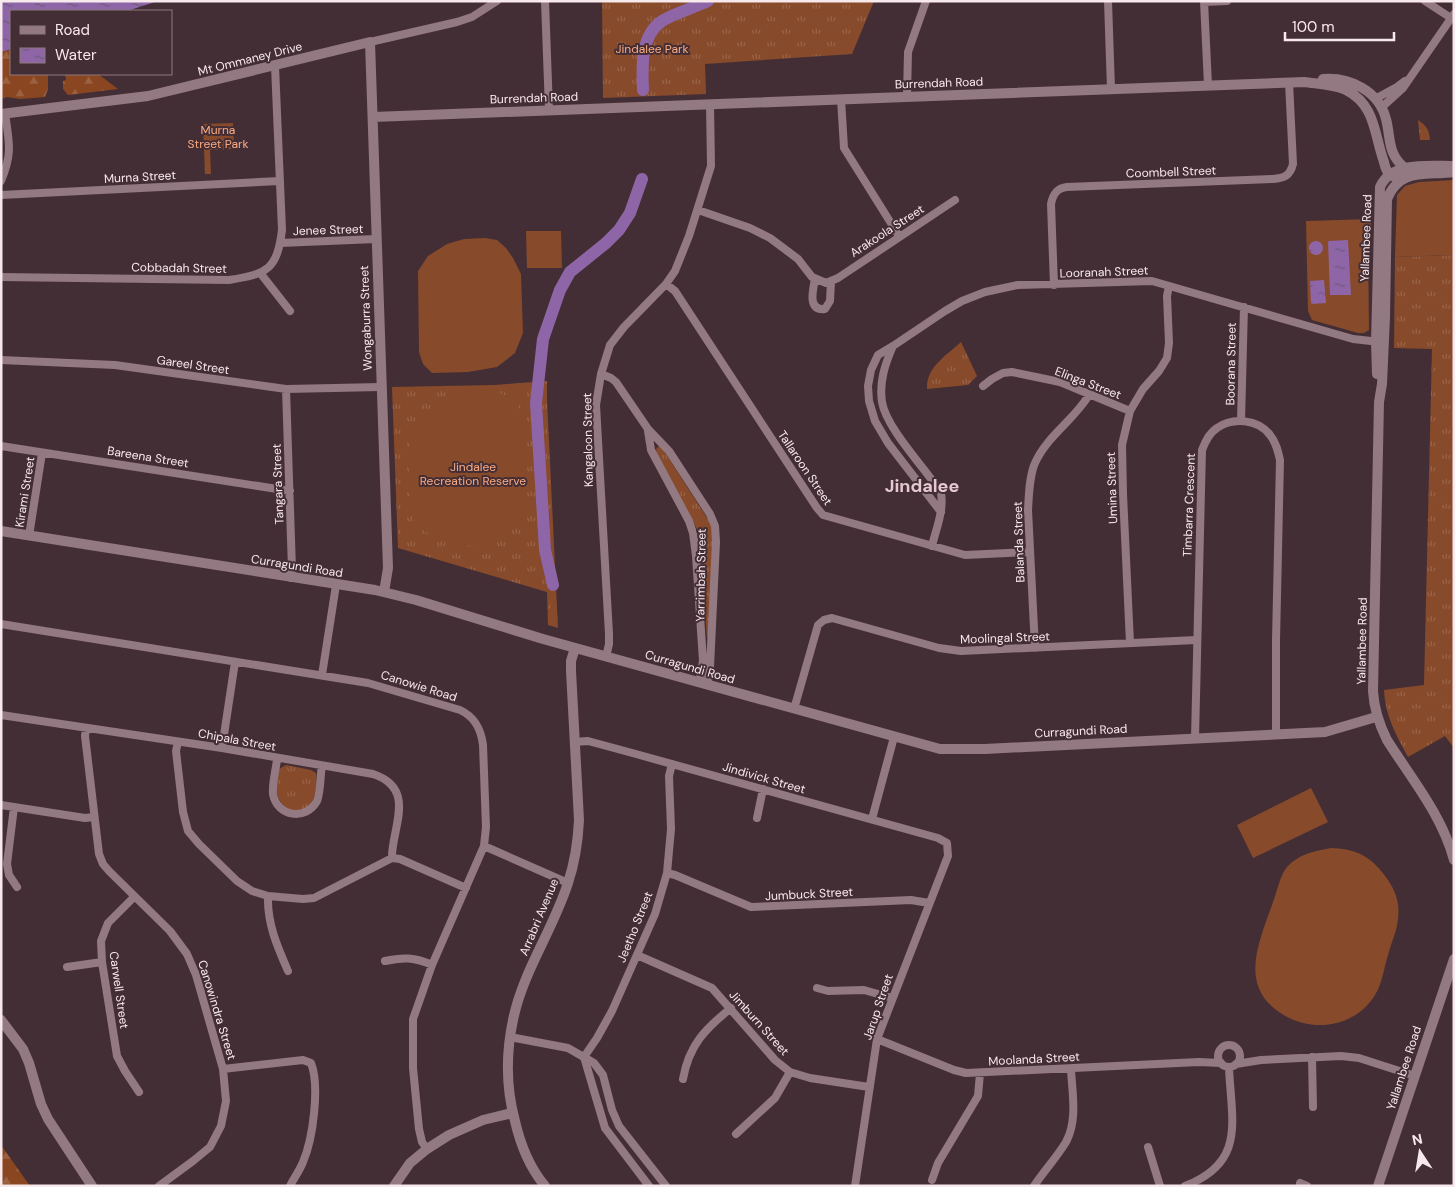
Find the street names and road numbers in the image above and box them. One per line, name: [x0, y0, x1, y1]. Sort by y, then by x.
street label: Mt Ommaney Drive: [196, 38, 304, 80]
street label: Burrendah Road: [894, 73, 984, 93]
street label: Burrendah Road: [489, 88, 579, 108]
street label: Coombell Street: [1126, 162, 1217, 182]
street label: Murna Street: [104, 167, 177, 187]
street label: Yallambee Road: [1356, 194, 1376, 282]
street label: Arakoola Street: [847, 201, 927, 261]
street label: Jenee Street: [292, 221, 364, 239]
street label: Cobbadah Street: [131, 259, 227, 277]
street label: Looranah Street: [1059, 262, 1149, 282]
street label: Wongaburra Street: [356, 265, 376, 371]
street label: Boorana Street: [1222, 322, 1240, 406]
street label: Gareel Street: [156, 352, 231, 378]
street label: Elinga Street: [1053, 363, 1124, 403]
street label: Kangaloon Street: [579, 392, 597, 487]
street label: Tallaroon Street: [774, 428, 836, 509]
street label: Bareena Street: [106, 443, 190, 471]
street label: Tangara Street: [269, 443, 287, 525]
street label: Umina Street: [1103, 451, 1121, 524]
street label: Timbarra Crescent: [1179, 453, 1199, 557]
street label: Kirami Street: [11, 455, 39, 529]
street label: Balanda Street: [1010, 501, 1028, 583]
street label: Yarrimbah Street: [692, 528, 710, 622]
street label: Curragundi Road: [250, 551, 344, 581]
street label: Yallambee Road: [1353, 597, 1371, 685]
street label: Moolingal Street: [960, 628, 1050, 648]
street label: Curragundi Road: [643, 647, 737, 687]
street label: Canowie Road: [379, 667, 459, 705]
street label: Curragundi Road: [1034, 721, 1128, 741]
street label: Chipala Street: [197, 725, 277, 755]
street label: Jindivick Street: [721, 759, 808, 798]
street label: Arrabri Avenue: [516, 876, 562, 958]
street label: Jumbuck Street: [765, 884, 854, 904]
street label: Jeetho Street: [613, 889, 657, 965]
street label: Carwell Street: [106, 950, 132, 1030]
street label: Canowindra Street: [194, 958, 240, 1062]
street label: Jarup Street: [859, 972, 897, 1042]
street label: Jimburn Street: [725, 987, 793, 1059]
street label: Yallambee Road: [1383, 1024, 1425, 1112]
street label: Moolanda Street: [988, 1049, 1080, 1069]

